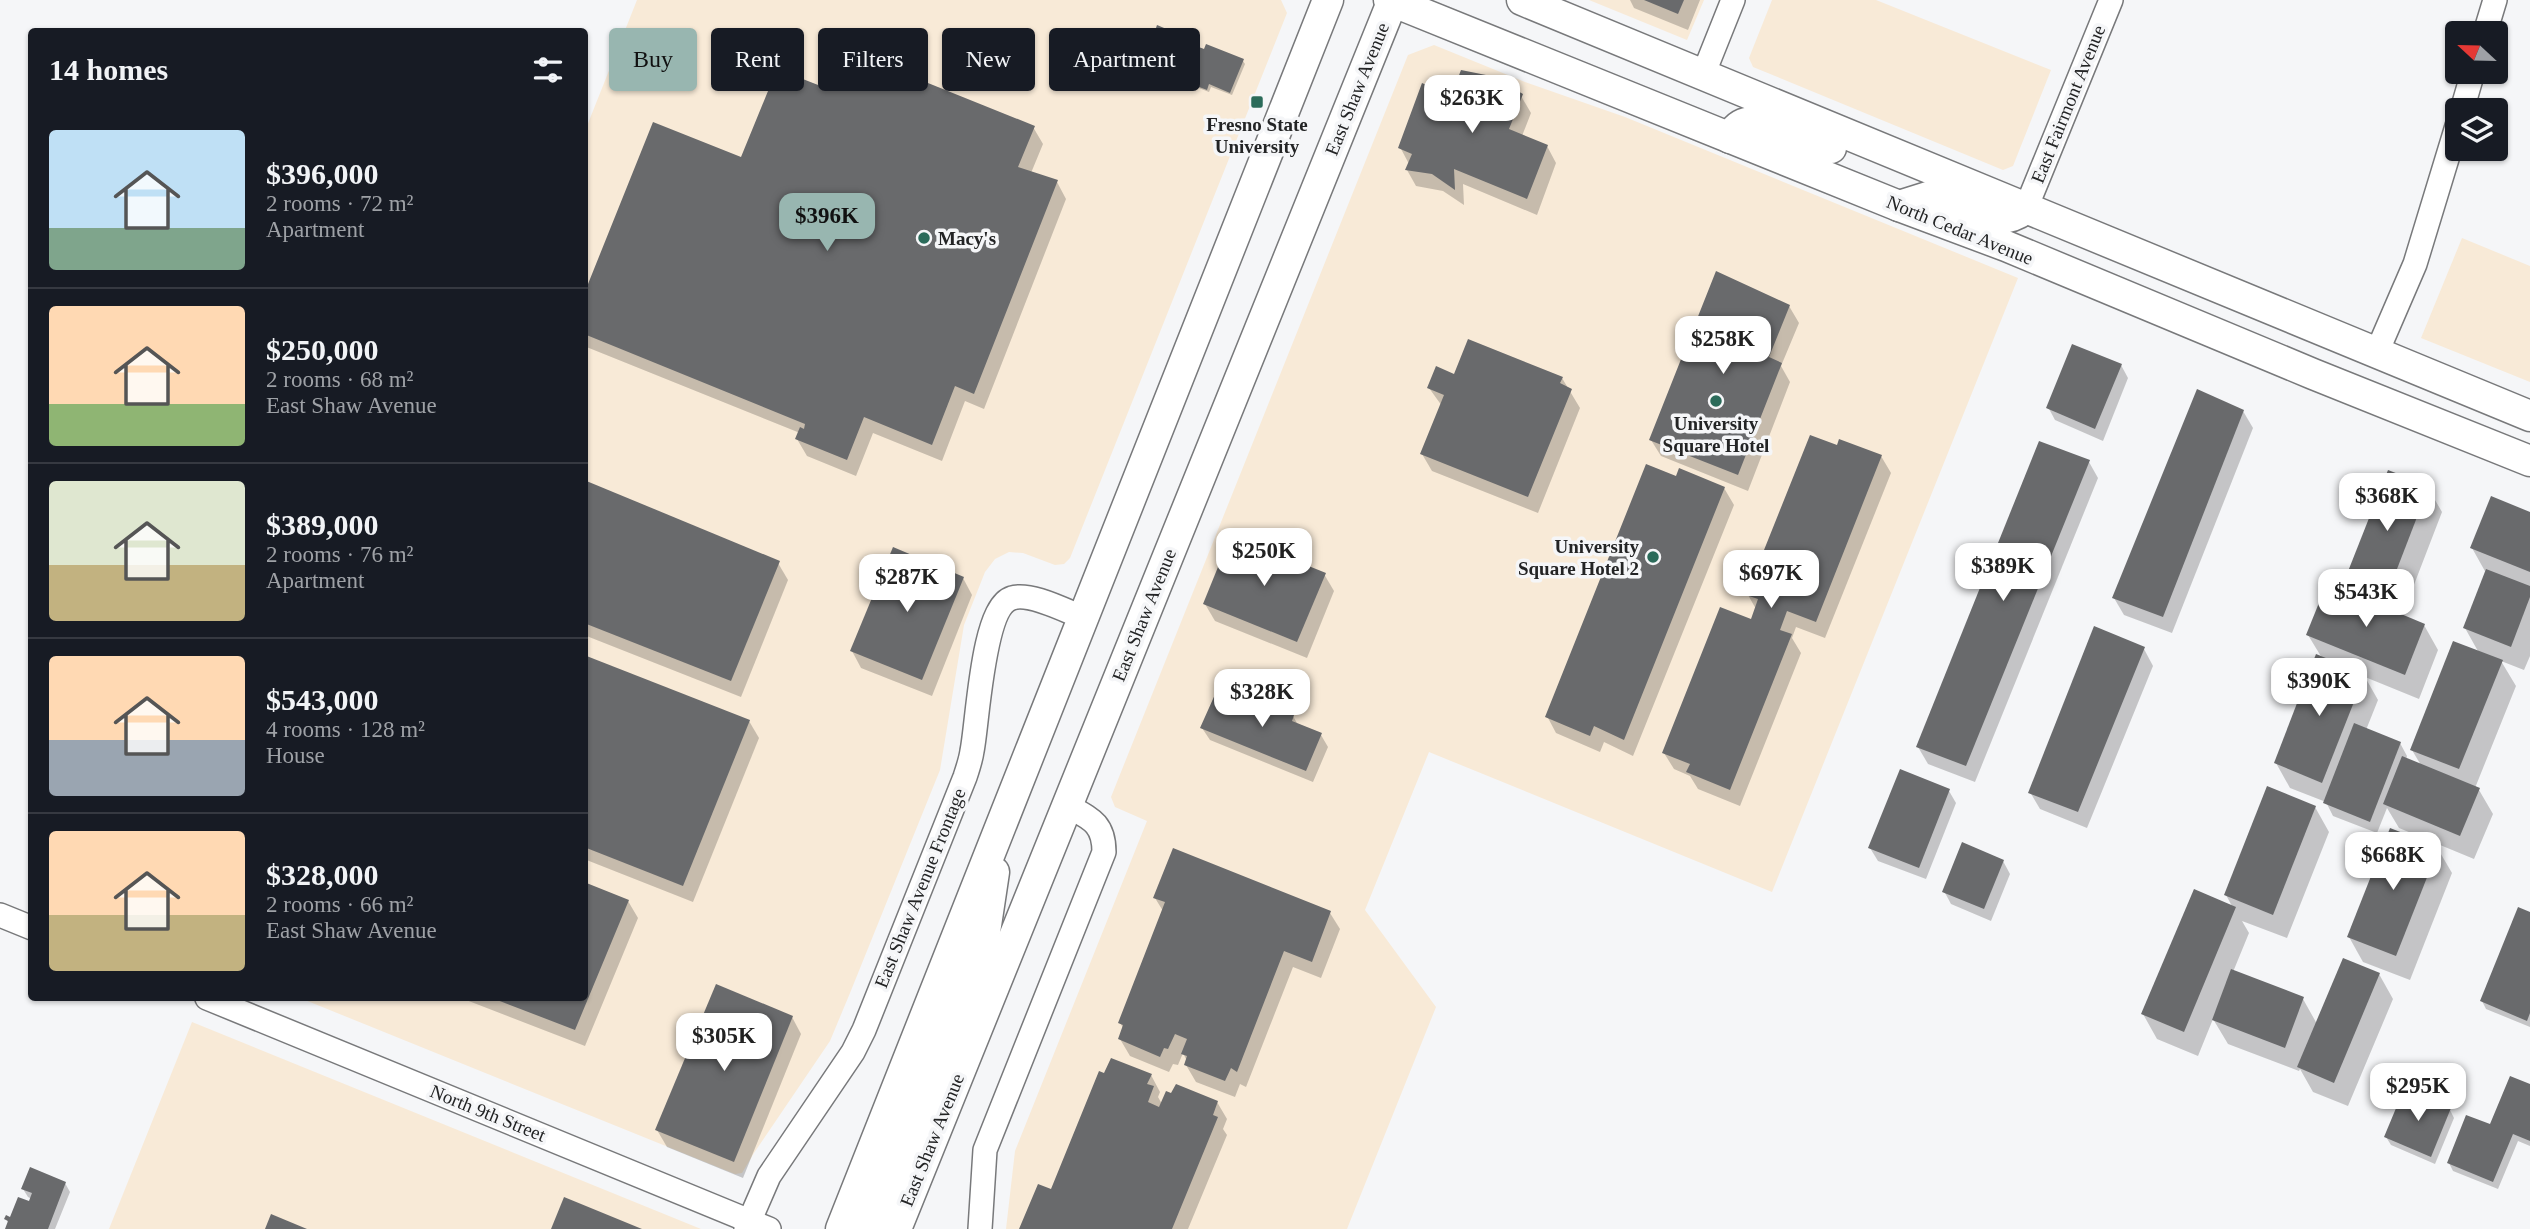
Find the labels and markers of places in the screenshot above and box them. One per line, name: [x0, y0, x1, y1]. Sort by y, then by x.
pin: $263K: [1423, 76, 1521, 135]
marker: Fresno State University: [1249, 94, 1265, 110]
place label: Fresno State University: [1206, 114, 1308, 157]
pin: $396K: [778, 194, 876, 253]
place label: Macy's: [938, 228, 996, 249]
marker: Macy's: [916, 230, 932, 246]
pin: $258K: [1674, 316, 1772, 376]
marker: University Square Hotel: [1708, 393, 1724, 409]
place label: University Square Hotel: [1663, 413, 1769, 456]
pin: $368K: [2338, 474, 2436, 533]
pin: $250K: [1215, 528, 1313, 588]
place label: University Square Hotel 2: [1518, 536, 1639, 579]
pin: $389K: [1954, 544, 2052, 603]
marker: University Square Hotel 2: [1645, 549, 1661, 565]
pin: $697K: [1722, 550, 1820, 610]
pin: $287K: [858, 554, 956, 614]
pin: $543K: [2317, 570, 2415, 629]
pin: $390K: [2270, 658, 2368, 718]
pin: $328K: [1213, 670, 1311, 729]
pin: $668K: [2344, 832, 2442, 892]
pin: $305K: [675, 1014, 773, 1073]
pin: $295K: [2369, 1064, 2467, 1123]

